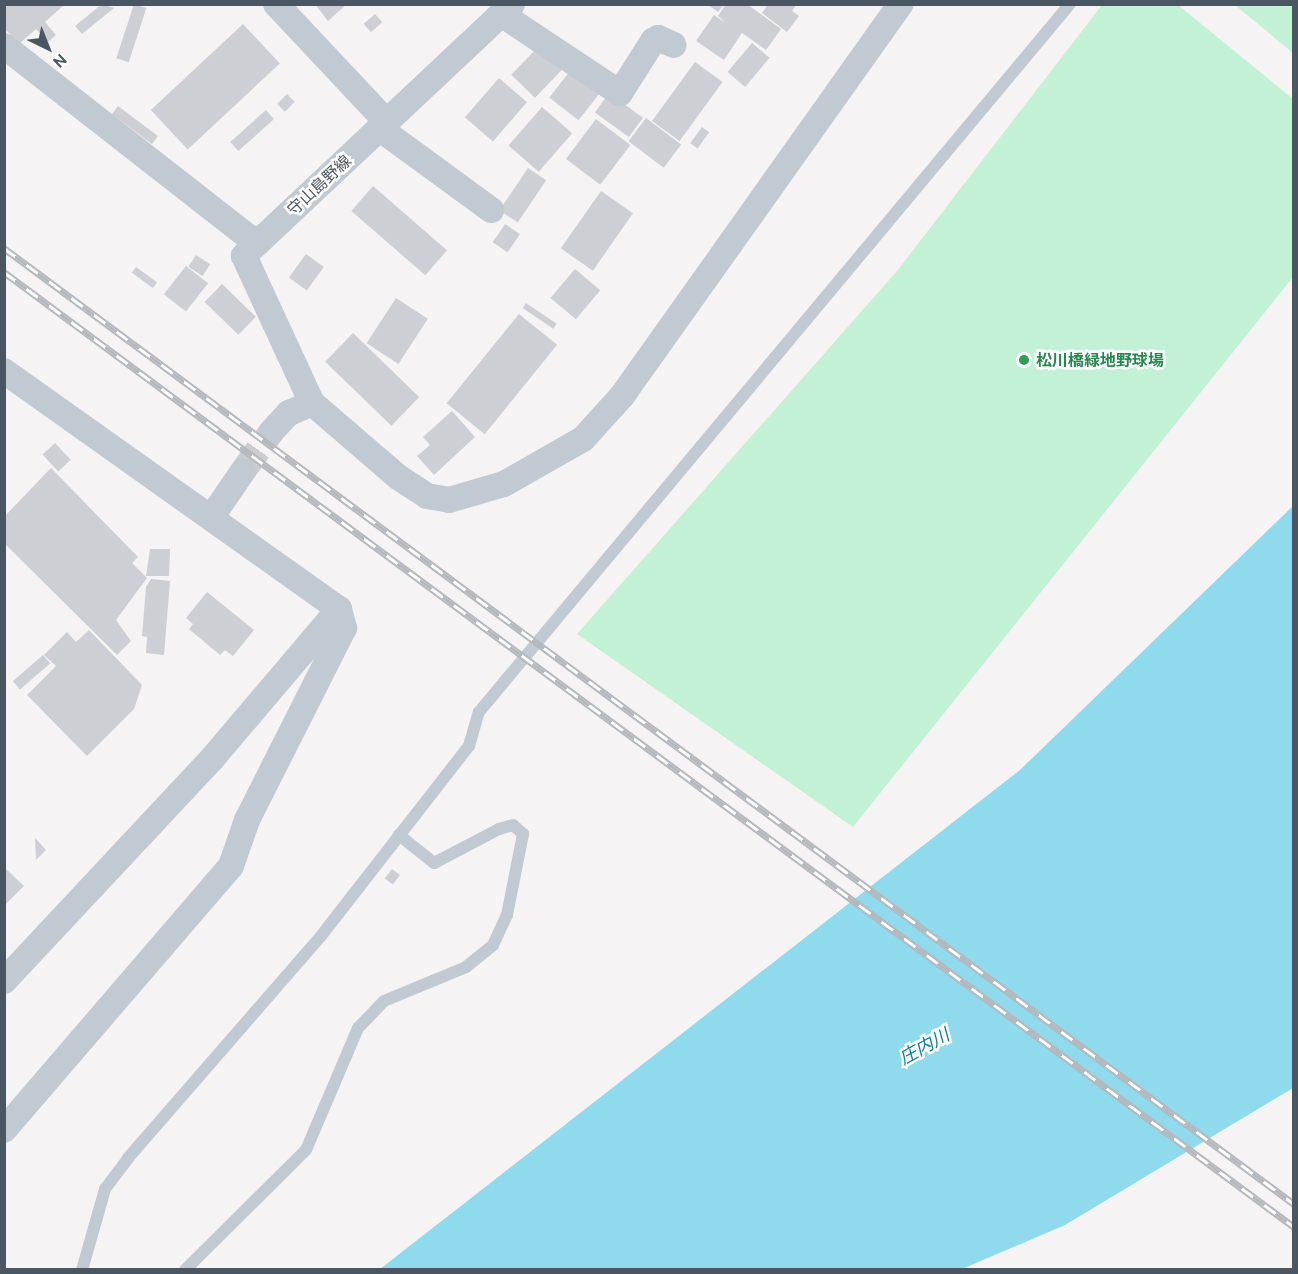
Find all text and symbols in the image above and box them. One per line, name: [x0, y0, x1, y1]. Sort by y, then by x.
north arrow: [18, 18, 78, 78]
text: N: [50, 51, 71, 72]
street label: 守山島野線: [283, 151, 355, 219]
place label: 松川橋緑地野球場: [1036, 350, 1164, 370]
marker: 松川橋緑地野球場: [1017, 353, 1031, 367]
water label: 庄内川: [895, 1023, 953, 1069]

